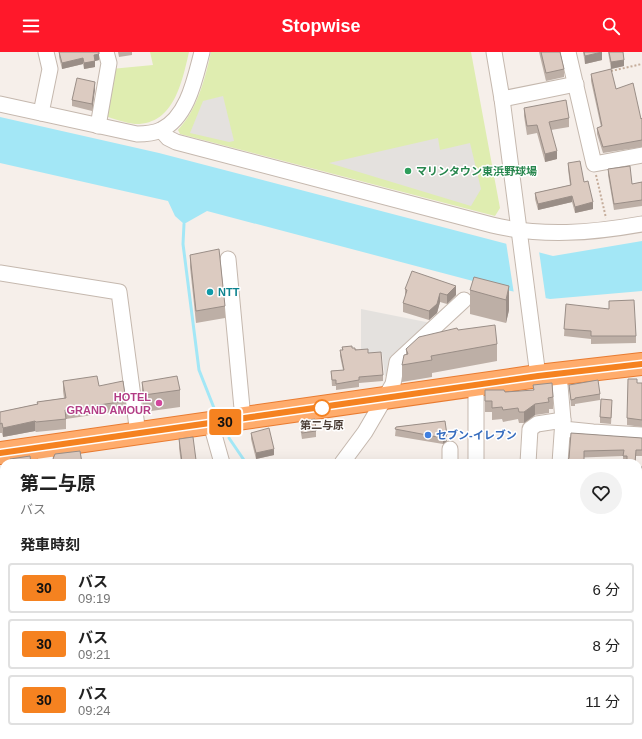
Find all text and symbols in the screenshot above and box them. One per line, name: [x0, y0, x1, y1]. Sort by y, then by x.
icon: menu: [20, 15, 42, 37]
icon: search: [600, 15, 622, 37]
text: Stopwise: [281, 16, 361, 36]
place label: マリンタウン東浜野球場: [416, 165, 537, 177]
marker: マリンタウン東浜野球場: [403, 166, 413, 176]
place label: NTT: [218, 286, 240, 298]
marker: NTT: [205, 287, 215, 297]
place label: HOTEL GRAND AMOUR: [66, 391, 151, 416]
marker: HOTEL GRAND AMOUR: [154, 398, 164, 408]
marker: 第二与原: [313, 399, 331, 417]
line badge: 30: [207, 409, 243, 435]
text: 30: [217, 414, 233, 430]
place label: 第二与原: [300, 419, 344, 431]
place label: セブン-イレブン: [436, 429, 517, 441]
marker: セブン-イレブン: [423, 430, 433, 440]
button: heart: [580, 472, 622, 514]
text: 第二与原: [20, 473, 96, 494]
text: バス: [20, 502, 46, 517]
text: 発車時刻: [20, 536, 80, 553]
text: バス: [78, 573, 108, 590]
text: 30: [36, 580, 52, 596]
text: 6 分: [592, 581, 620, 598]
text: 09:19: [78, 591, 111, 606]
text: バス: [78, 629, 108, 646]
text: 30: [36, 636, 52, 652]
text: 8 分: [592, 637, 620, 654]
text: 09:21: [78, 647, 111, 662]
text: バス: [78, 685, 108, 702]
text: 30: [36, 692, 52, 708]
text: 11 分: [585, 693, 620, 710]
text: 09:24: [78, 703, 111, 718]

